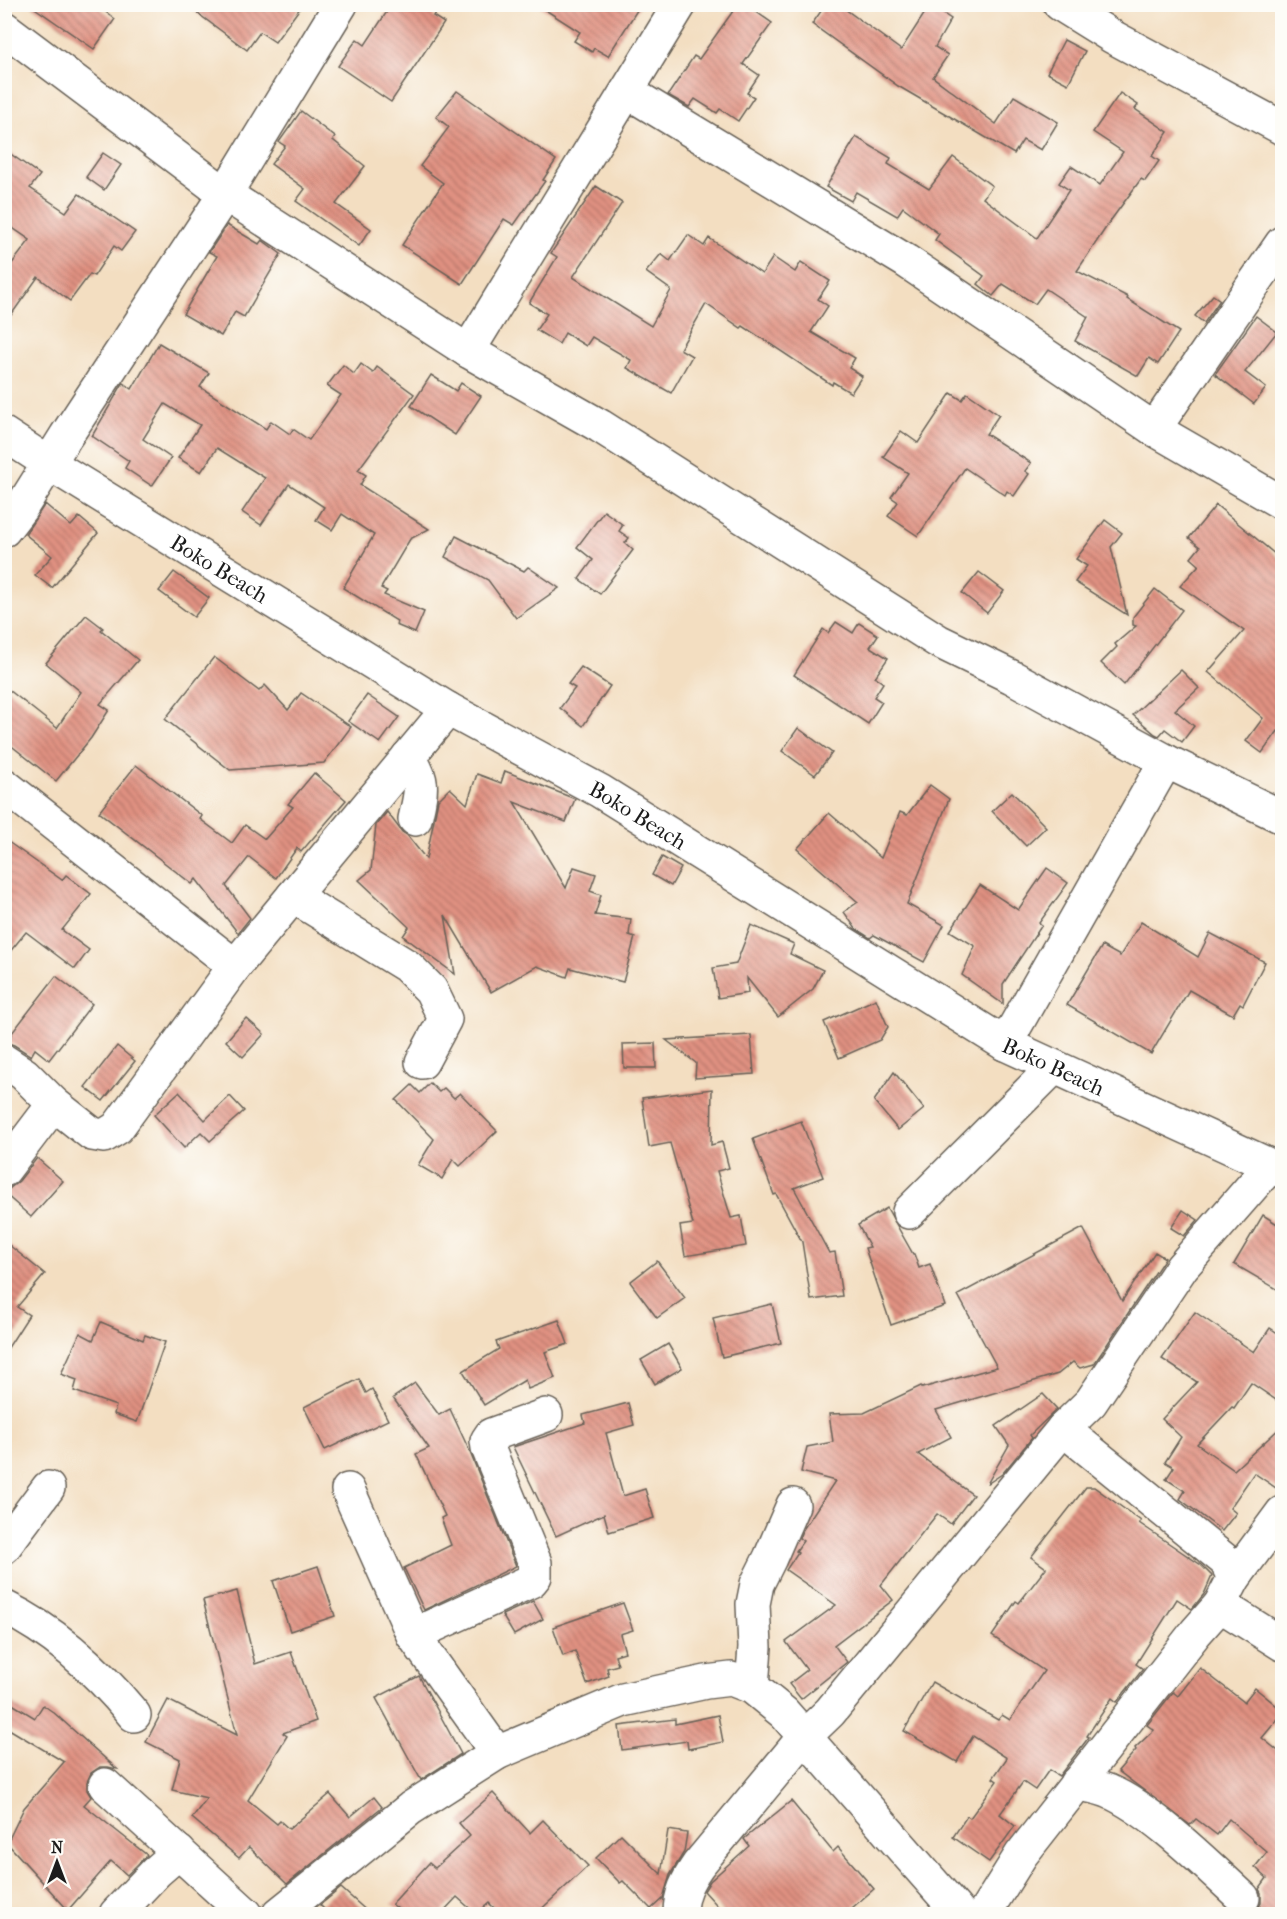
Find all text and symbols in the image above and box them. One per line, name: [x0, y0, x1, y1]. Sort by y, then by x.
street label: Boko Beach: [166, 529, 273, 609]
street label: Boko Beach: [585, 776, 692, 856]
street label: Boko Beach: [998, 1033, 1109, 1102]
north arrow: [27, 1832, 87, 1892]
text: N: [51, 1838, 64, 1857]

